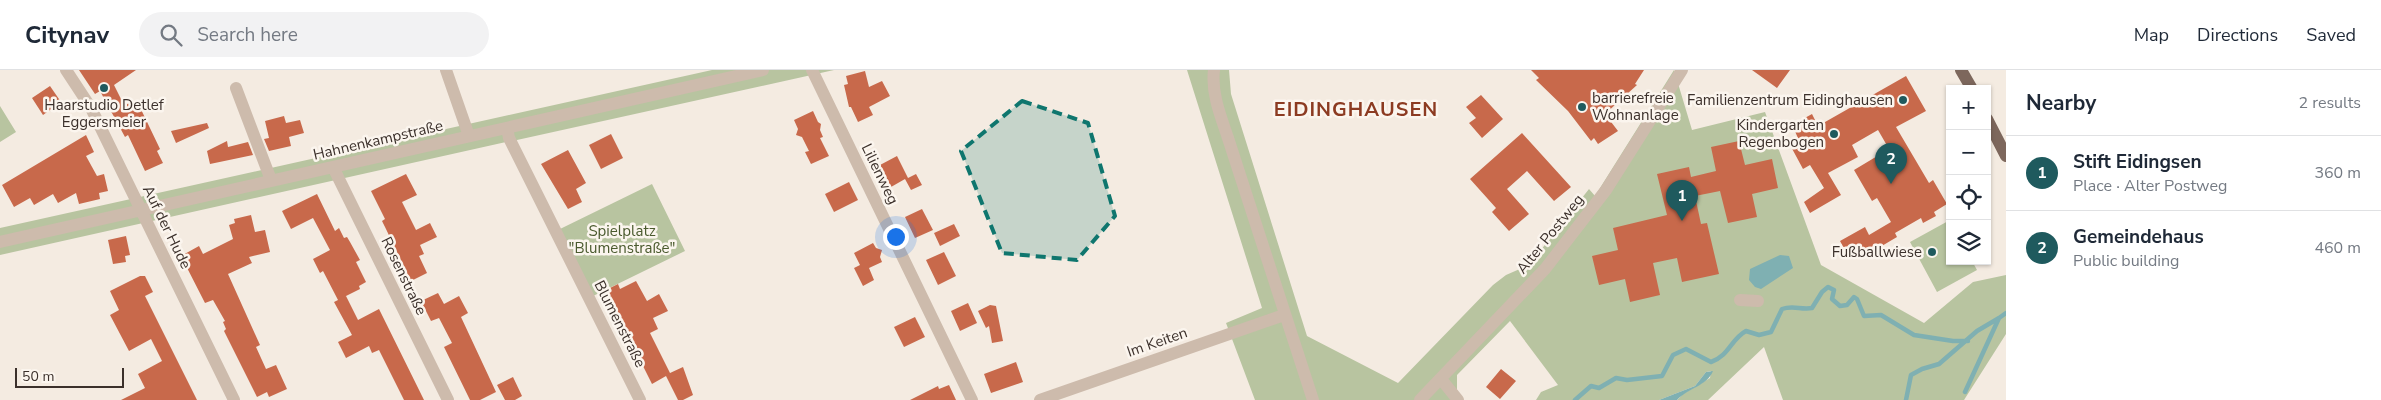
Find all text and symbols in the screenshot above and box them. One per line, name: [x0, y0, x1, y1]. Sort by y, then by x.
search box: [139, 12, 489, 57]
text: Citynav: [25, 19, 109, 51]
icon: search: [157, 21, 185, 49]
text: Search here: [197, 22, 298, 48]
text: Map: [2134, 23, 2169, 47]
text: Directions: [2197, 23, 2278, 47]
text: Saved: [2306, 23, 2356, 47]
marker: Haarstudio Detlef Eggersmeier: [98, 82, 110, 94]
map controls: [1946, 85, 1991, 265]
button: +: [1946, 85, 1991, 130]
place label: barrierefreie Wohnanlage: [1592, 88, 1679, 125]
text: Nearby: [2026, 89, 2096, 117]
place label: Familienzentrum Eidinghausen: [1687, 90, 1893, 110]
text: 2 results: [2299, 92, 2361, 114]
marker: Familienzentrum Eidinghausen: [1897, 94, 1909, 106]
place label: Haarstudio Detlef Eggersmeier: [44, 95, 165, 132]
district label: EIDINGHAUSEN: [1274, 96, 1438, 123]
marker: barrierefreie Wohnanlage: [1576, 101, 1588, 113]
street label: Hahnenkampstraße: [311, 115, 445, 165]
place label: Kindergarten Regenbogen: [1736, 115, 1824, 152]
marker: Kindergarten Regenbogen: [1828, 128, 1840, 140]
button: −: [1946, 130, 1991, 175]
street label: Lilienweg: [857, 140, 903, 208]
pin: 2: [1875, 143, 1907, 184]
text: Stift Eidingsen: [2073, 149, 2202, 175]
text: 1: [2037, 162, 2047, 184]
text: 360 m: [2314, 162, 2361, 184]
button: locate: [1946, 175, 1991, 220]
text: Place · Alter Postweg: [2073, 175, 2227, 197]
pin: 1: [1666, 180, 1698, 221]
street label: Auf der Hude: [138, 182, 196, 272]
street label: Alter Postweg: [1512, 190, 1588, 278]
button: layers: [1946, 220, 1991, 265]
park label: Spielplatz "Blumenstraße": [569, 221, 675, 258]
your location: [883, 224, 909, 250]
text: Gemeindehaus: [2073, 224, 2204, 250]
street label: Rosenstraße: [376, 234, 432, 318]
text: 2: [2037, 237, 2047, 259]
text: 460 m: [2314, 237, 2361, 259]
place label: Fußballwiese: [1832, 242, 1922, 262]
marker: Fußballwiese: [1926, 246, 1938, 258]
text: Public building: [2073, 250, 2179, 272]
street label: Blumenstraße: [589, 277, 651, 371]
street label: Im Keiten: [1124, 322, 1190, 362]
scale bar: [15, 365, 124, 388]
text: 50 m: [22, 367, 54, 386]

